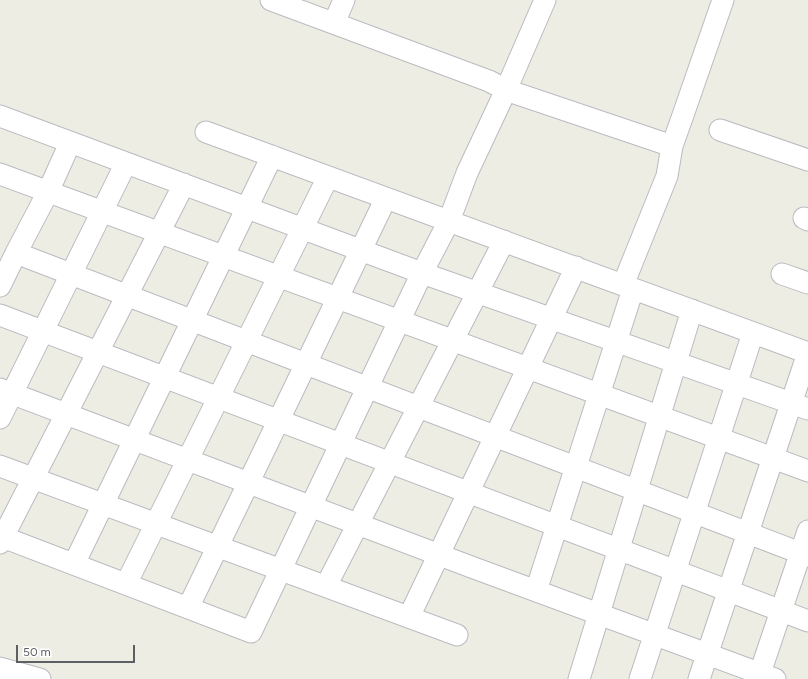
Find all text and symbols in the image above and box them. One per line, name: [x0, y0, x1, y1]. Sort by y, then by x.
scale bar: [18, 637, 137, 663]
text: 50 m: [23, 645, 51, 659]

